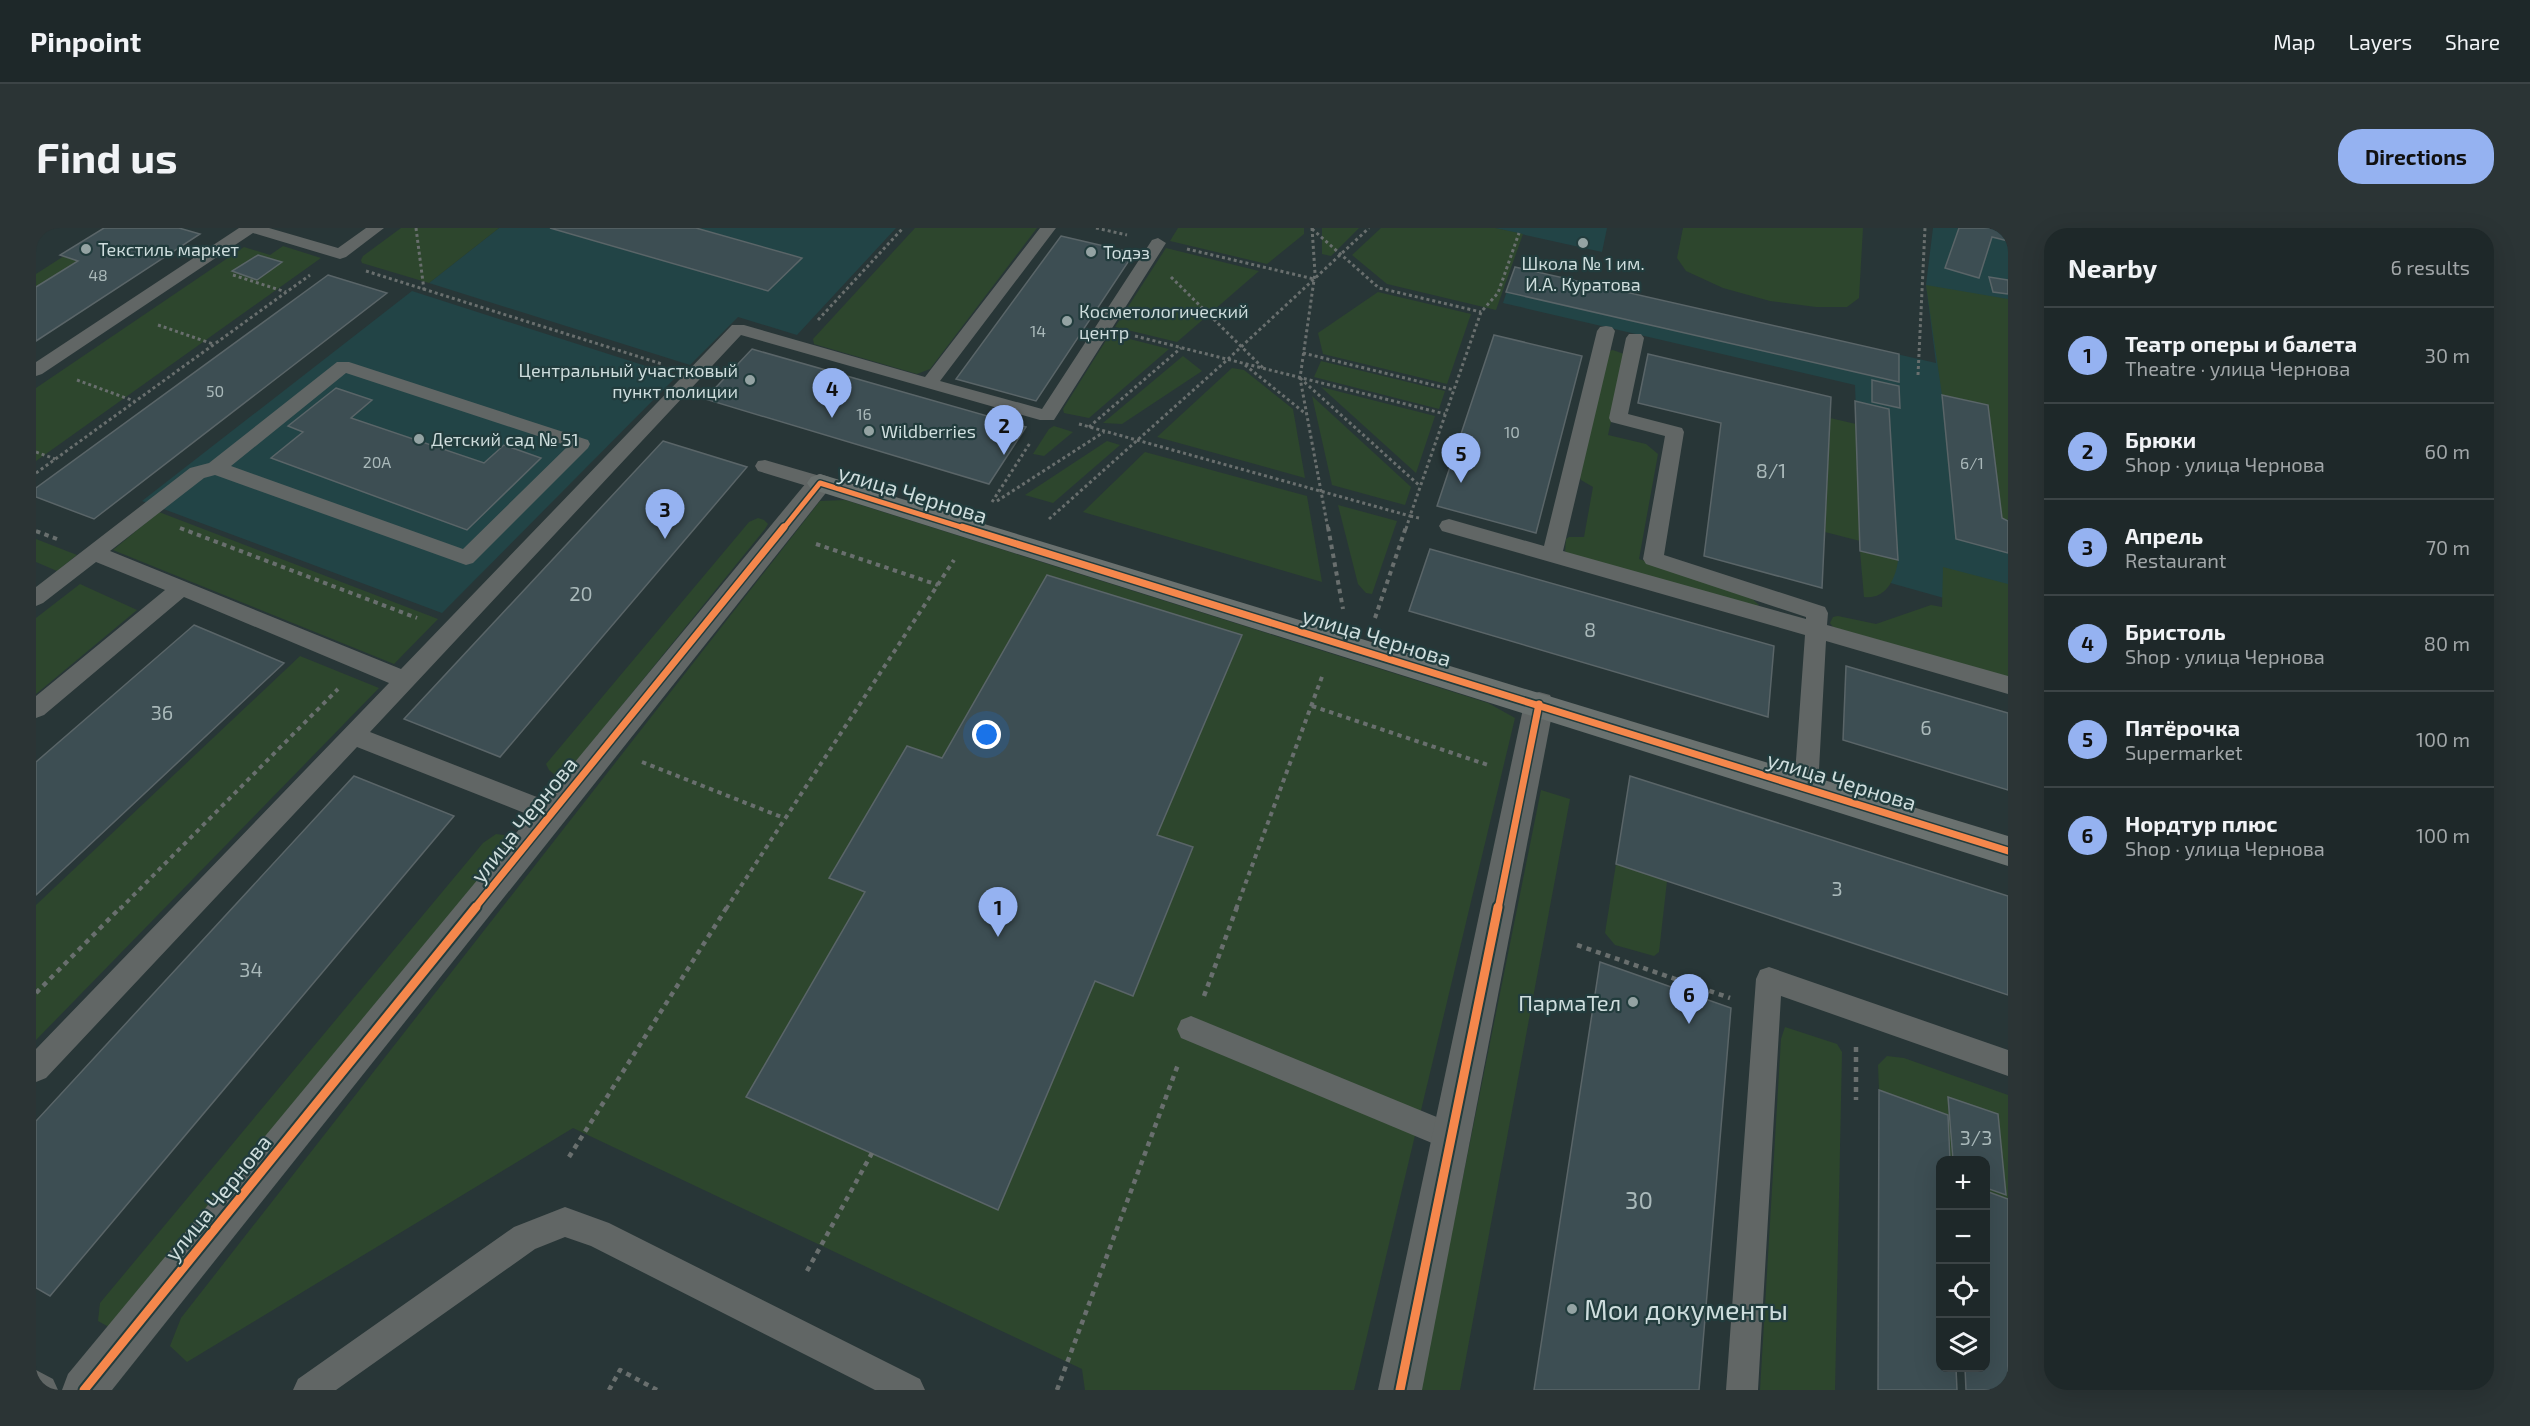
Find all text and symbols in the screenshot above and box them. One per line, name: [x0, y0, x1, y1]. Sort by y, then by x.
text: Pinpoint: [30, 24, 141, 58]
text: Map: [2273, 29, 2315, 54]
text: Layers: [2348, 29, 2412, 54]
text: Share: [2445, 29, 2500, 54]
button: Directions: [2338, 129, 2494, 184]
text: Find us: [36, 131, 178, 181]
marker: Школа № 1 им. И.А. Куратова: [1576, 236, 1590, 250]
place label: Текстиль маркет: [98, 238, 239, 260]
place label: Тодэз: [1103, 241, 1150, 263]
marker: Текстиль маркет: [79, 242, 93, 256]
marker: Тодэз: [1084, 245, 1098, 259]
place label: Школа № 1 им. И.А. Куратова: [1521, 252, 1645, 295]
text: Nearby: [2068, 252, 2157, 283]
text: 6 results: [2390, 255, 2470, 279]
house number: 48: [88, 265, 108, 284]
place label: Косметологический центр: [1079, 300, 1249, 343]
marker: Косметологический центр: [1060, 314, 1074, 328]
house number: 14: [1030, 321, 1046, 340]
text: Театр оперы и балета: [2125, 330, 2357, 356]
text: 1: [2083, 343, 2092, 367]
text: 30 m: [2425, 343, 2470, 367]
text: Theatre · улица Чернова: [2125, 356, 2350, 380]
place label: Центральный участковый пункт полиции: [519, 359, 738, 402]
pin: 4: [812, 368, 852, 418]
marker: Центральный участковый пункт полиции: [743, 373, 757, 387]
house number: 50: [206, 381, 224, 400]
house number: 16: [856, 404, 872, 423]
pin: 2: [984, 406, 1024, 455]
place label: Wildberries: [881, 420, 976, 442]
house number: 10: [1504, 422, 1520, 441]
marker: Wildberries: [862, 424, 876, 438]
text: Брюки: [2125, 426, 2196, 452]
place label: Детский сад № 51: [431, 428, 579, 450]
marker: Детский сад № 51: [412, 432, 426, 446]
pin: 5: [1442, 434, 1480, 483]
text: 2: [2082, 439, 2093, 463]
text: 60 m: [2425, 439, 2470, 463]
house number: 20А: [363, 452, 391, 471]
text: Shop · улица Чернова: [2125, 452, 2325, 476]
house number: 6/1: [1960, 453, 1984, 472]
street label: улица Чернова: [835, 458, 991, 529]
house number: 8/1: [1756, 458, 1786, 482]
pin: 3: [646, 490, 684, 539]
text: Апрель: [2125, 522, 2203, 548]
text: 3: [2082, 535, 2093, 559]
text: 70 m: [2426, 535, 2470, 559]
text: Restaurant: [2125, 548, 2226, 572]
house number: 20: [569, 581, 593, 605]
street label: улица Чернова: [1299, 601, 1455, 672]
house number: 8: [1584, 617, 1596, 641]
text: Бристоль: [2125, 618, 2226, 644]
text: 4: [2081, 631, 2094, 655]
text: 80 m: [2424, 631, 2470, 655]
text: Shop · улица Чернова: [2125, 644, 2325, 668]
house number: 36: [151, 700, 173, 724]
text: Пятёрочка: [2125, 714, 2240, 740]
house number: 6: [1920, 715, 1932, 739]
your location: [972, 720, 1001, 749]
text: 5: [2082, 727, 2093, 751]
text: 100 m: [2416, 727, 2470, 751]
text: Supermarket: [2125, 740, 2243, 764]
street label: улица Чернова: [1764, 745, 1920, 816]
street label: улица Чернова: [464, 751, 582, 888]
text: Нордтур плюс: [2125, 810, 2278, 836]
text: 6: [2082, 823, 2093, 847]
text: 100 m: [2416, 823, 2470, 847]
text: Shop · улица Чернова: [2125, 836, 2325, 860]
house number: 3: [1831, 876, 1843, 900]
pin: 1: [978, 888, 1018, 937]
house number: 34: [239, 957, 263, 981]
pin: 6: [1670, 974, 1708, 1024]
place label: ПармаТел: [1518, 989, 1621, 1015]
marker: ПармаТел: [1626, 995, 1640, 1009]
house number: 3/3: [1960, 1125, 1992, 1149]
street label: улица Чернова: [158, 1129, 276, 1266]
map controls: [1936, 1156, 1990, 1372]
button: +: [1936, 1156, 1990, 1210]
house number: 30: [1625, 1185, 1653, 1214]
button: −: [1936, 1210, 1990, 1264]
button: locate: [1936, 1264, 1990, 1318]
place label: Мои документы: [1584, 1293, 1788, 1326]
marker: Мои документы: [1565, 1302, 1579, 1316]
button: layers: [1936, 1318, 1990, 1372]

